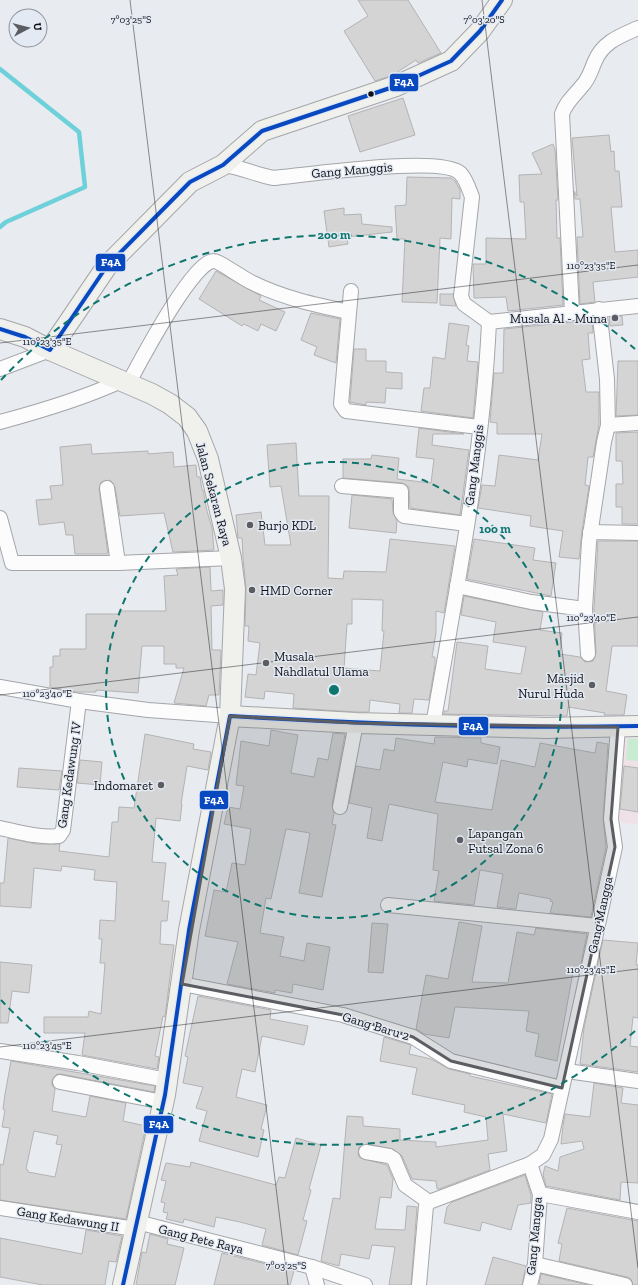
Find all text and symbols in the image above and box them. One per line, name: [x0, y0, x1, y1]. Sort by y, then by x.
north arrow: [8, 8, 48, 48]
text: 7°03'25"S: [111, 14, 151, 26]
text: 7°03'20"S: [463, 14, 505, 26]
text: U: [30, 22, 44, 32]
line badge: F4A: [389, 73, 419, 92]
text: F4A: [394, 76, 414, 89]
unlabelled marker: [366, 89, 376, 99]
street label: Gang Manggis: [311, 159, 394, 181]
text: 200 m: [317, 228, 351, 242]
line badge: F4A: [95, 253, 126, 272]
text: F4A: [101, 256, 121, 269]
text: 110°23'35"E: [567, 260, 616, 272]
place label: Musala Al - Muna: [510, 311, 608, 326]
marker: Musala Al - Muna: [610, 313, 620, 323]
text: 110°23'35"E: [23, 336, 72, 348]
street label: Gang Manggis: [462, 423, 486, 506]
street label: Jalan Sekaran Raya: [193, 440, 235, 548]
place label: Burjo KDL: [258, 518, 316, 534]
marker: Burjo KDL: [245, 520, 255, 530]
text: 100 m: [479, 522, 511, 536]
place label: HMD Corner: [260, 583, 333, 598]
marker: HMD Corner: [247, 585, 257, 595]
text: 110°23'40"E: [566, 612, 616, 624]
place label: Musala Nahdlatul Ulama: [274, 649, 370, 679]
marker: Musala Nahdlatul Ulama: [261, 658, 271, 668]
place label: Masjid Nurul Huda: [518, 671, 585, 701]
marker: Masjid Nurul Huda: [587, 680, 597, 690]
centre of rings: [327, 683, 341, 697]
text: 110°23'40"E: [22, 688, 72, 700]
line badge: F4A: [458, 716, 489, 736]
street label: Gang Kedawung IV: [54, 720, 84, 829]
text: F4A: [463, 720, 483, 733]
place label: Indomaret: [94, 778, 153, 793]
marker: Indomaret: [156, 780, 166, 790]
line badge: F4A: [199, 790, 229, 810]
text: F4A: [204, 794, 224, 807]
place label: Lapangan Futsal Zona 6: [468, 826, 544, 856]
marker: Lapangan Futsal Zona 6: [455, 835, 465, 845]
street label: Gang Mangga: [585, 874, 616, 955]
text: 110°23'45"E: [566, 964, 616, 976]
street label: Gang Baru 2: [341, 1009, 412, 1043]
text: 110°23'45"E: [22, 1040, 72, 1052]
line badge: F4A: [143, 1115, 174, 1134]
text: F4A: [149, 1118, 169, 1131]
street label: Gang Mangga: [523, 1196, 545, 1276]
street label: Gang Kedawung II: [16, 1204, 120, 1234]
street label: Gang Pete Raya: [157, 1221, 246, 1257]
text: 7°03'25"S: [266, 1260, 306, 1272]

